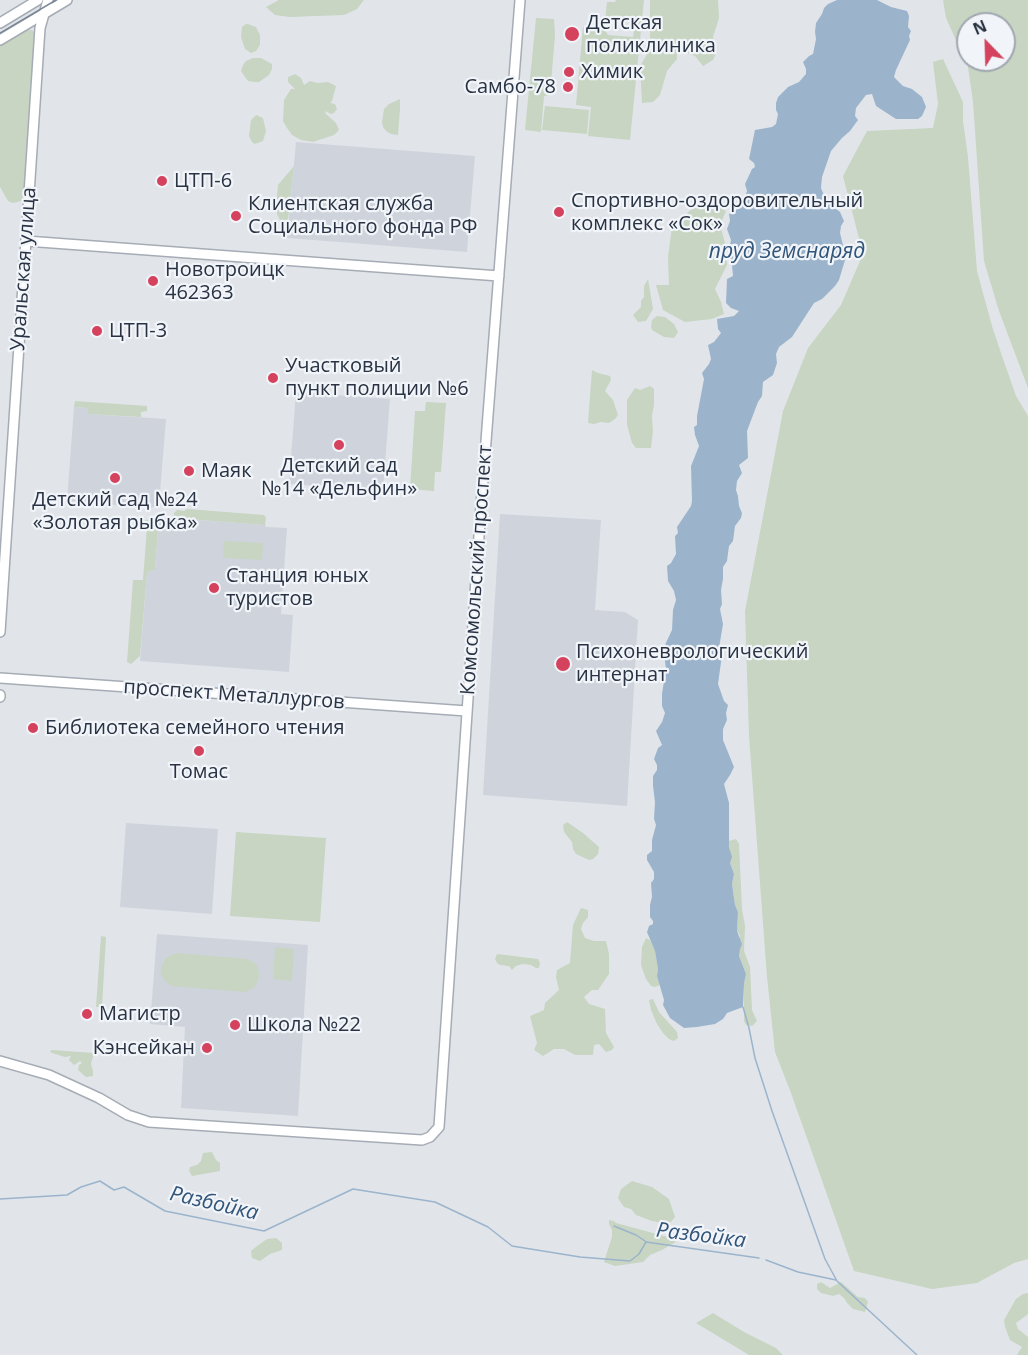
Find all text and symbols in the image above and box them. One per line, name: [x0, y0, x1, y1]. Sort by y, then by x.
place label: Детская поликлиника: [586, 11, 716, 58]
north arrow: [956, 12, 1016, 72]
text: N: [969, 15, 990, 40]
marker: Детская поликлиника: [563, 25, 581, 43]
place label: Химик: [581, 60, 643, 84]
marker: Химик: [562, 65, 576, 79]
place label: Самбо-78: [464, 75, 556, 99]
marker: Самбо-78: [561, 80, 575, 94]
place label: ЦТП-6: [174, 169, 232, 193]
marker: ЦТП-6: [155, 174, 169, 188]
street label: Уральская улица: [6, 186, 42, 352]
place label: Спортивно-оздоровительный комплекс «Сок»: [571, 189, 863, 236]
place label: Клиентская служба Социального фонда РФ: [248, 192, 478, 239]
marker: Спортивно-оздоровительный комплекс «Сок»: [552, 205, 566, 219]
marker: Клиентская служба Социального фонда РФ: [229, 209, 243, 223]
water label: пруд Земснаряд: [709, 239, 865, 265]
place label: Новотроицк 462363: [165, 258, 285, 305]
marker: Новотроицк 462363: [146, 274, 160, 288]
place label: ЦТП-3: [109, 319, 167, 343]
marker: ЦТП-3: [90, 324, 104, 338]
place label: Участковый пункт полиции №6: [285, 354, 469, 401]
marker: Участковый пункт полиции №6: [266, 371, 280, 385]
marker: Детский сад №14 «Дельфин»: [332, 438, 346, 452]
street label: Комсомольский проспект: [456, 444, 498, 696]
place label: Детский сад №14 «Дельфин»: [261, 454, 417, 501]
place label: Маяк: [201, 459, 252, 483]
marker: Маяк: [182, 464, 196, 478]
marker: Детский сад №24 «Золотая рыбка»: [108, 471, 122, 485]
place label: Детский сад №24 «Золотая рыбка»: [32, 488, 198, 535]
place label: Станция юных туристов: [226, 564, 368, 611]
marker: Станция юных туристов: [207, 581, 221, 595]
place label: Психоневрологический интернат: [576, 640, 809, 687]
marker: Психоневрологический интернат: [554, 655, 572, 673]
street label: проспект Металлургов: [123, 675, 345, 715]
place label: Библиотека семейного чтения: [45, 716, 345, 740]
marker: Библиотека семейного чтения: [26, 721, 40, 735]
marker: Томас: [192, 744, 206, 758]
place label: Томас: [170, 760, 228, 784]
place label: Магистр: [99, 1002, 181, 1026]
marker: Магистр: [80, 1007, 94, 1021]
place label: Школа №22: [247, 1013, 361, 1037]
marker: Школа №22: [228, 1018, 242, 1032]
place label: Кэнсейкан: [93, 1036, 195, 1060]
marker: Кэнсейкан: [200, 1041, 214, 1055]
water label: Разбойка: [167, 1182, 261, 1226]
water label: Разбойка: [655, 1218, 747, 1254]

